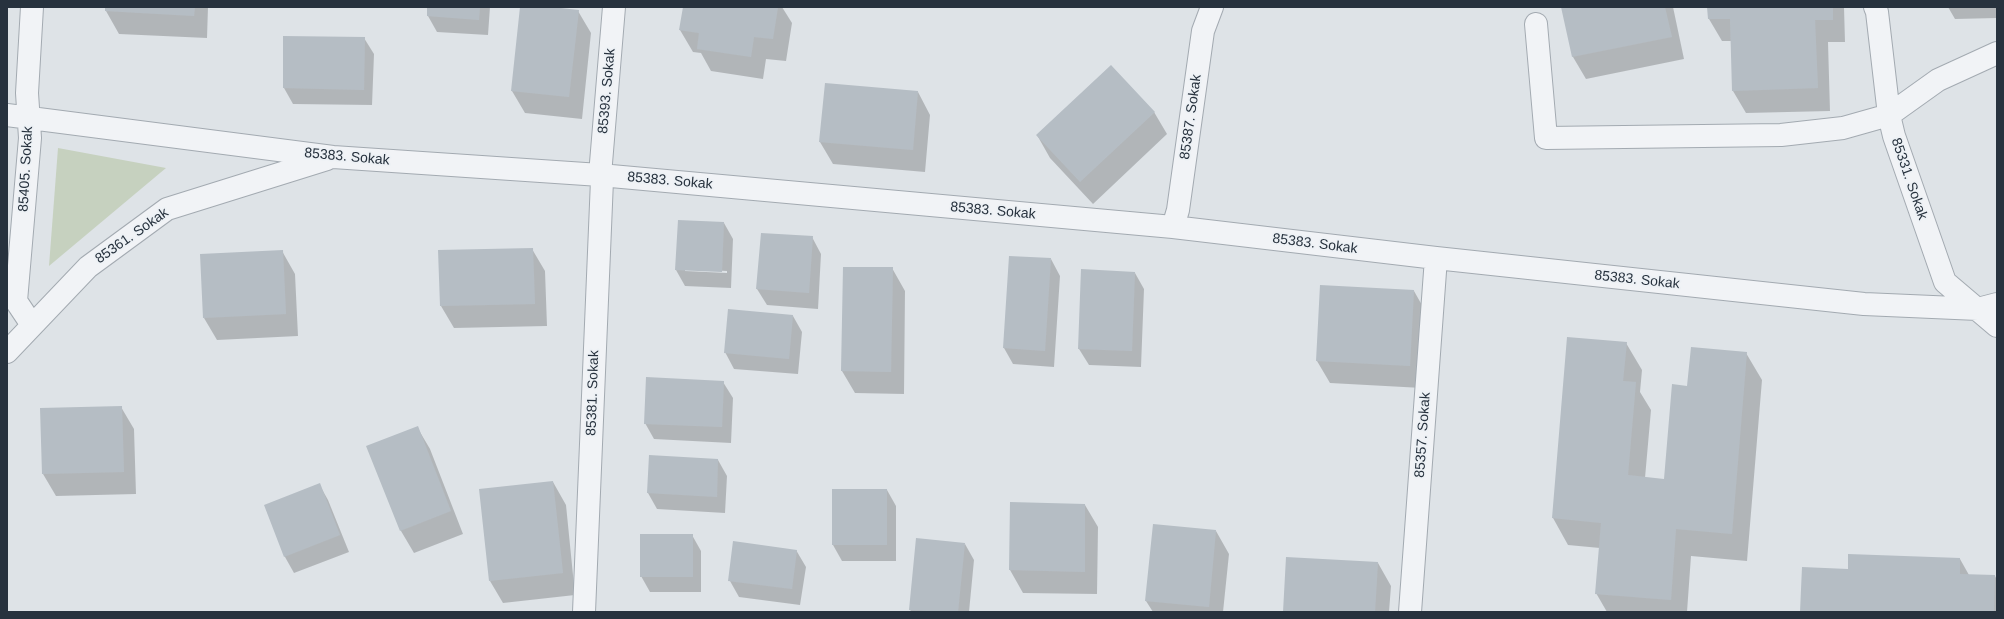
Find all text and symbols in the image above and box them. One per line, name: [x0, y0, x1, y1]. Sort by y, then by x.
street label: 85393. Sokak: [595, 48, 619, 134]
street label: 85387. Sokak: [1177, 73, 1205, 161]
street label: 85405. Sokak: [15, 126, 37, 212]
street label: 85331. Sokak: [1887, 136, 1931, 222]
street label: 85383. Sokak: [304, 145, 390, 169]
street label: 85383. Sokak: [627, 169, 713, 193]
street label: 85383. Sokak: [950, 199, 1036, 223]
street label: 85361. Sokak: [92, 205, 172, 267]
street label: 85383. Sokak: [1271, 230, 1359, 258]
street label: 85383. Sokak: [1594, 267, 1680, 293]
street label: 85381. Sokak: [583, 350, 603, 436]
street label: 85357. Sokak: [1412, 392, 1434, 478]

